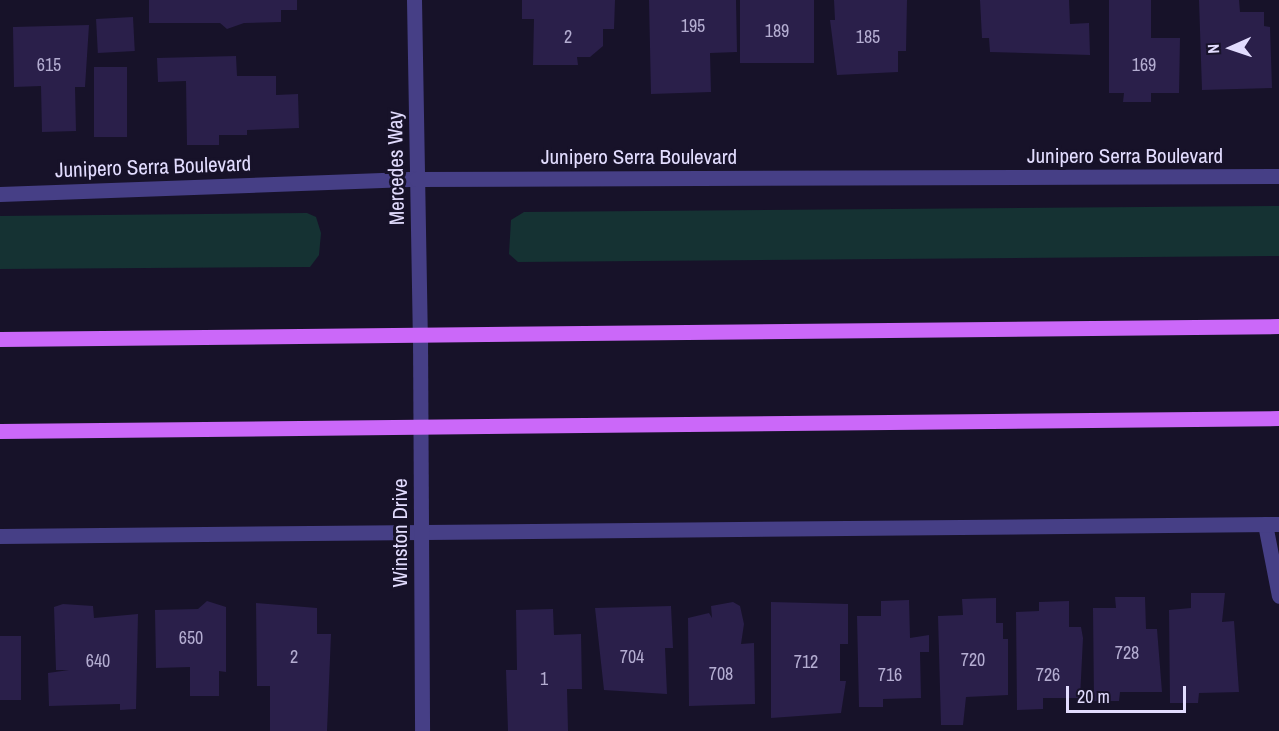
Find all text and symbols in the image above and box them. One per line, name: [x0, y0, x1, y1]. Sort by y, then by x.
house number: 195: [681, 15, 705, 37]
north arrow: [1201, 18, 1261, 78]
house number: 189: [765, 20, 789, 42]
house number: 2: [564, 26, 572, 48]
house number: 185: [856, 26, 880, 48]
text: N: [1202, 44, 1224, 54]
house number: 615: [37, 54, 61, 76]
house number: 169: [1132, 54, 1156, 76]
street label: Mercedes Way: [382, 111, 410, 225]
street label: Junipero Serra Boulevard: [1027, 143, 1223, 169]
street label: Junipero Serra Boulevard: [541, 144, 737, 170]
street label: Junipero Serra Boulevard: [55, 151, 251, 183]
street label: Winston Drive: [387, 478, 413, 588]
house number: 650: [179, 627, 203, 649]
house number: 728: [1115, 642, 1139, 664]
house number: 2: [290, 646, 298, 668]
house number: 704: [620, 646, 644, 668]
house number: 720: [961, 649, 985, 671]
house number: 640: [86, 650, 110, 672]
house number: 712: [794, 651, 818, 673]
house number: 708: [709, 663, 733, 685]
house number: 716: [878, 664, 902, 686]
house number: 726: [1036, 664, 1060, 686]
house number: 1: [540, 668, 548, 690]
scale bar: [1069, 674, 1189, 712]
text: 20 m: [1077, 684, 1110, 709]

